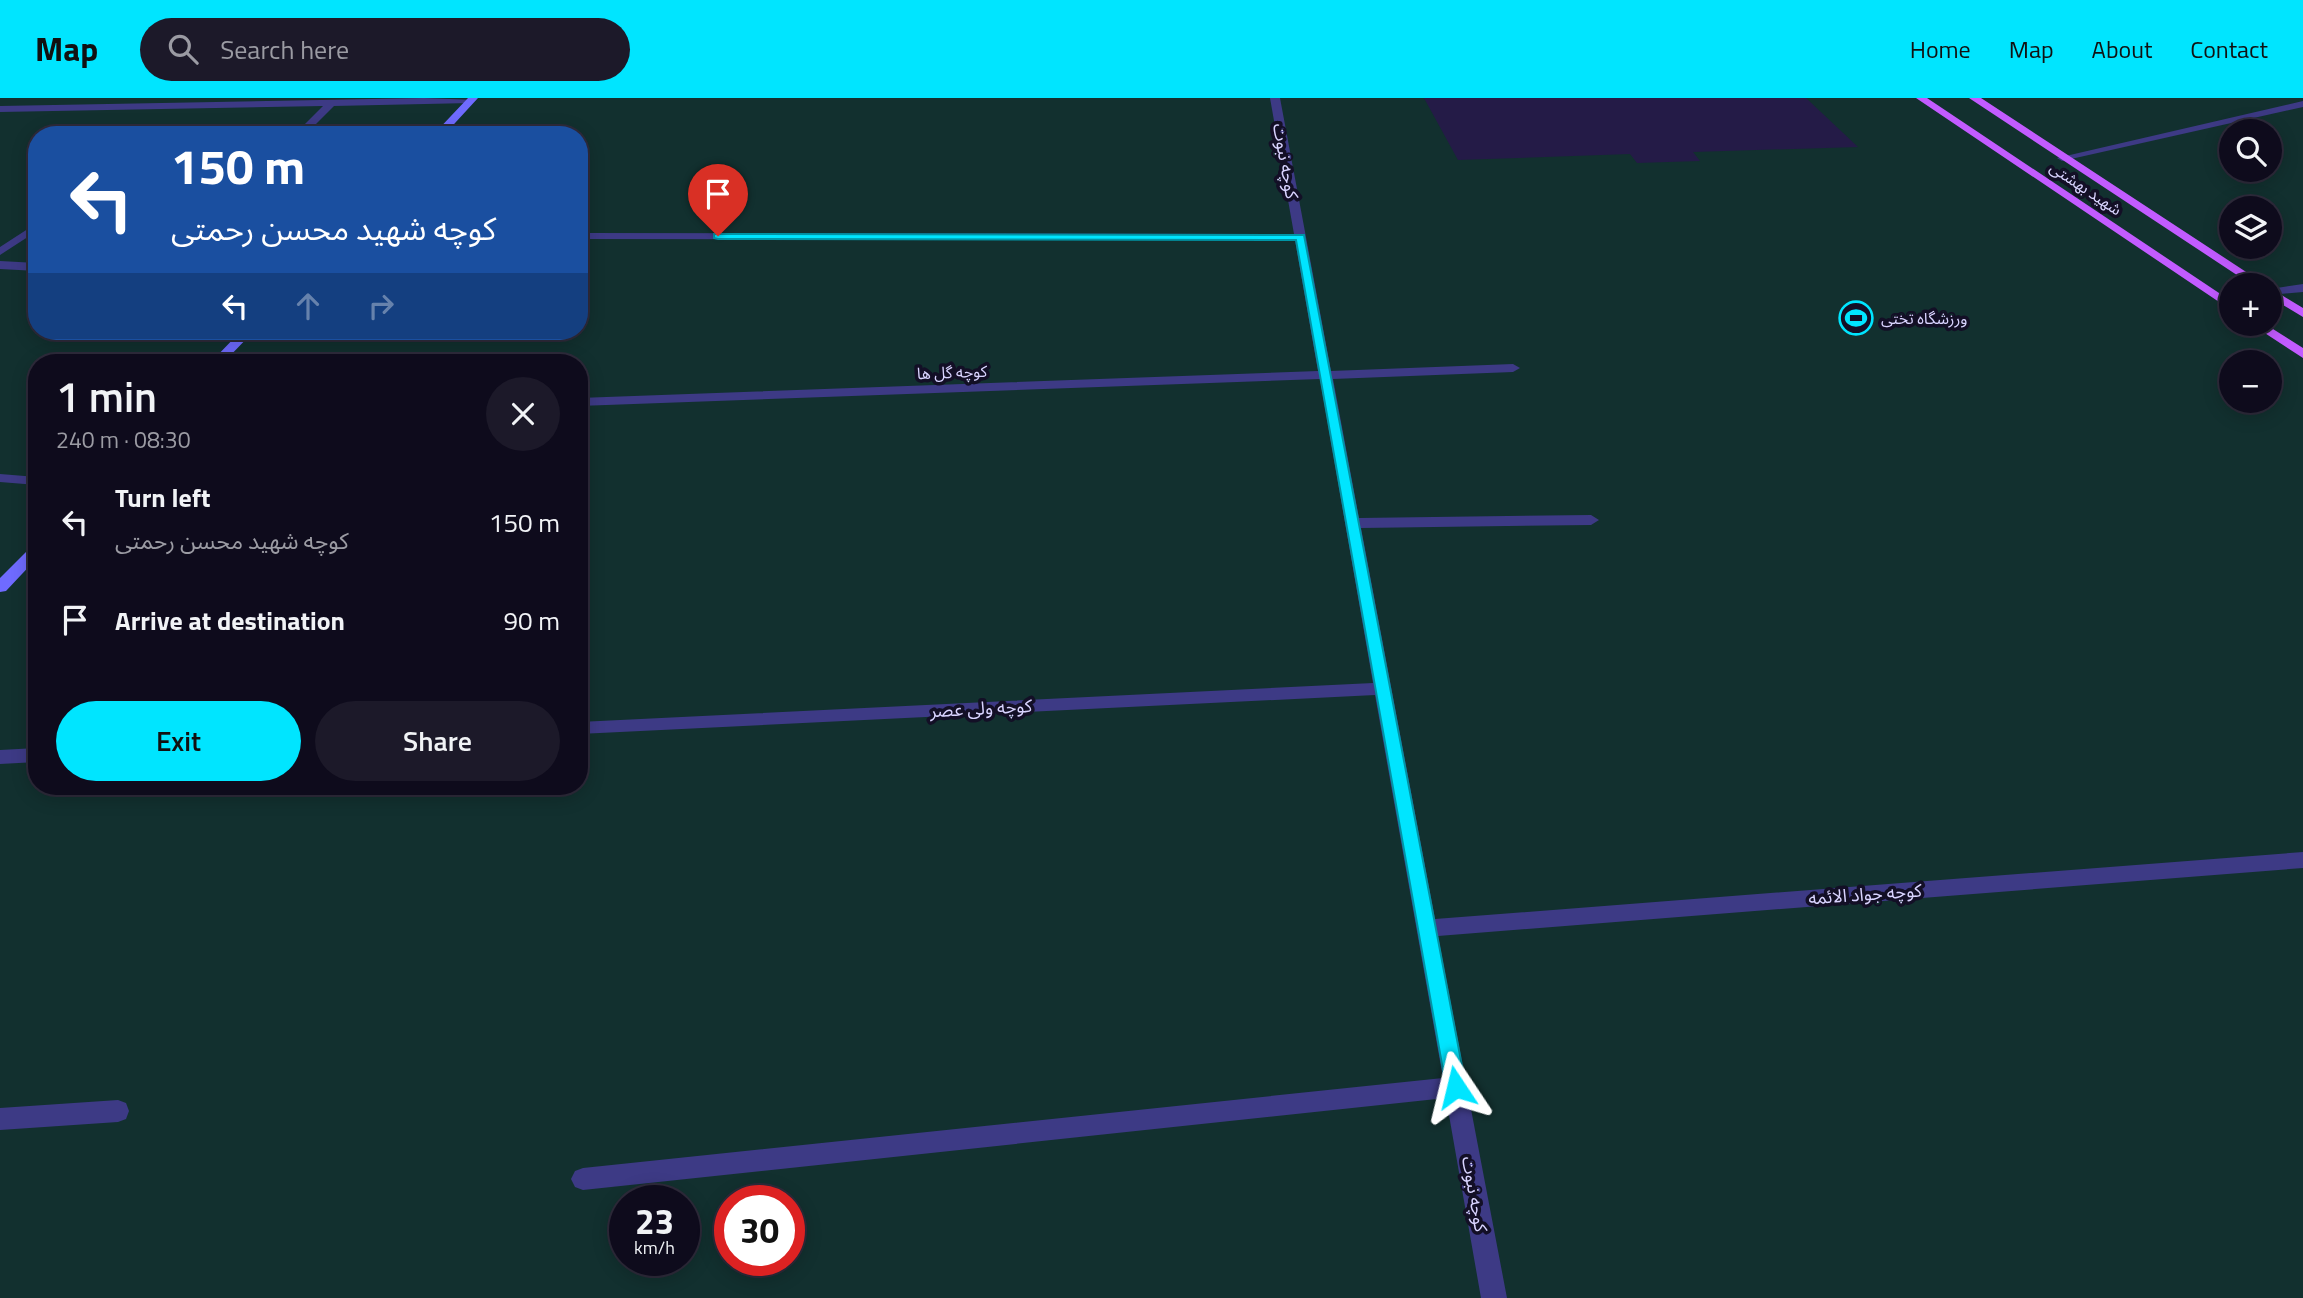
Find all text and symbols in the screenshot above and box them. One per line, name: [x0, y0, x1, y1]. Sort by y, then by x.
search box: [140, 18, 630, 81]
text: Map: [35, 24, 98, 74]
icon: search: [164, 30, 202, 68]
text: Search here: [220, 30, 349, 69]
text: Home: [1910, 31, 1971, 67]
text: Map: [2009, 31, 2054, 67]
text: About: [2092, 31, 2152, 67]
text: Contact: [2190, 31, 2268, 67]
map controls: [2219, 119, 2282, 413]
button: search: [2219, 119, 2282, 182]
street label: کوچه نبوت: [1266, 121, 1306, 202]
text: 150 m: [171, 128, 305, 203]
icon: left: [56, 154, 147, 245]
street label: شهید بهشتی: [2045, 155, 2127, 221]
pin: [688, 164, 748, 236]
icon: arrive: [699, 175, 737, 213]
button: layers: [2219, 196, 2282, 259]
text: کوچه شهید محسن رحمتی: [171, 204, 496, 252]
button: +: [2219, 273, 2282, 336]
icon: left: [216, 287, 254, 325]
icon: ahead: [289, 287, 327, 325]
icon: right: [362, 287, 400, 325]
sports icon: ورزشگاه تختی: [1837, 299, 1875, 337]
place label: ورزشگاه تختی: [1881, 306, 1967, 330]
button: −: [2219, 350, 2282, 413]
street label: کوچه گل ها: [916, 359, 988, 385]
text: 1 min: [56, 364, 157, 428]
button: close: [486, 377, 560, 451]
text: 240 m · 08:30: [56, 422, 191, 457]
text: Turn left: [115, 478, 210, 517]
icon: left: [56, 503, 94, 541]
text: 150 m: [489, 503, 560, 542]
text: کوچه شهید محسن رحمتی: [115, 523, 349, 558]
icon: arrive: [56, 601, 94, 639]
text: Arrive at destination: [115, 601, 345, 640]
text: 90 m: [503, 601, 560, 640]
street label: کوچه ولی عصر: [928, 692, 1033, 724]
button: Exit: [56, 701, 301, 781]
button: Share: [315, 701, 560, 781]
street label: کوچه جواد الائمه: [1807, 877, 1923, 911]
position arrow: [1419, 1050, 1493, 1124]
street label: کوچه نبوت: [1455, 1154, 1495, 1235]
speed limit sign: 30: [714, 1185, 805, 1276]
text: 23: [635, 1194, 674, 1248]
text: km/h: [634, 1234, 675, 1261]

